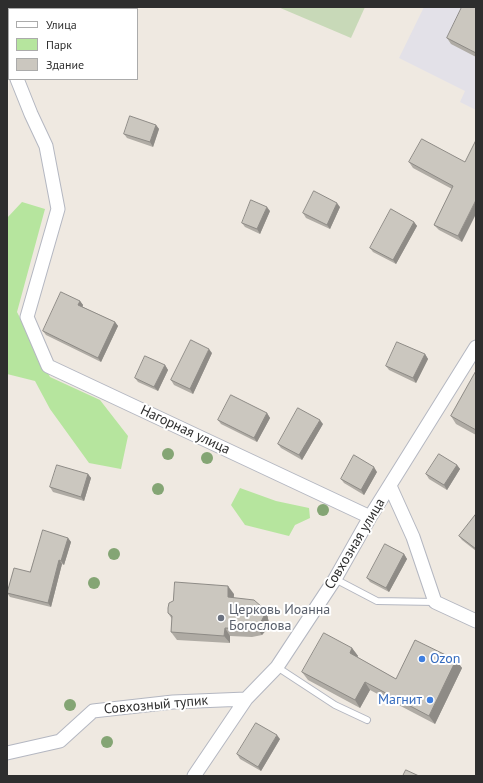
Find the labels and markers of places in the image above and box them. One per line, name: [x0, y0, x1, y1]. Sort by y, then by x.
place label: Церковь Иоанна Богослова: [229, 602, 330, 634]
marker: Церковь Иоанна Богослова: [216, 613, 226, 623]
place label: Ozon: [430, 651, 460, 667]
marker: Ozon: [417, 654, 427, 664]
place label: Магнит: [378, 692, 422, 708]
marker: Магнит: [425, 695, 435, 705]

